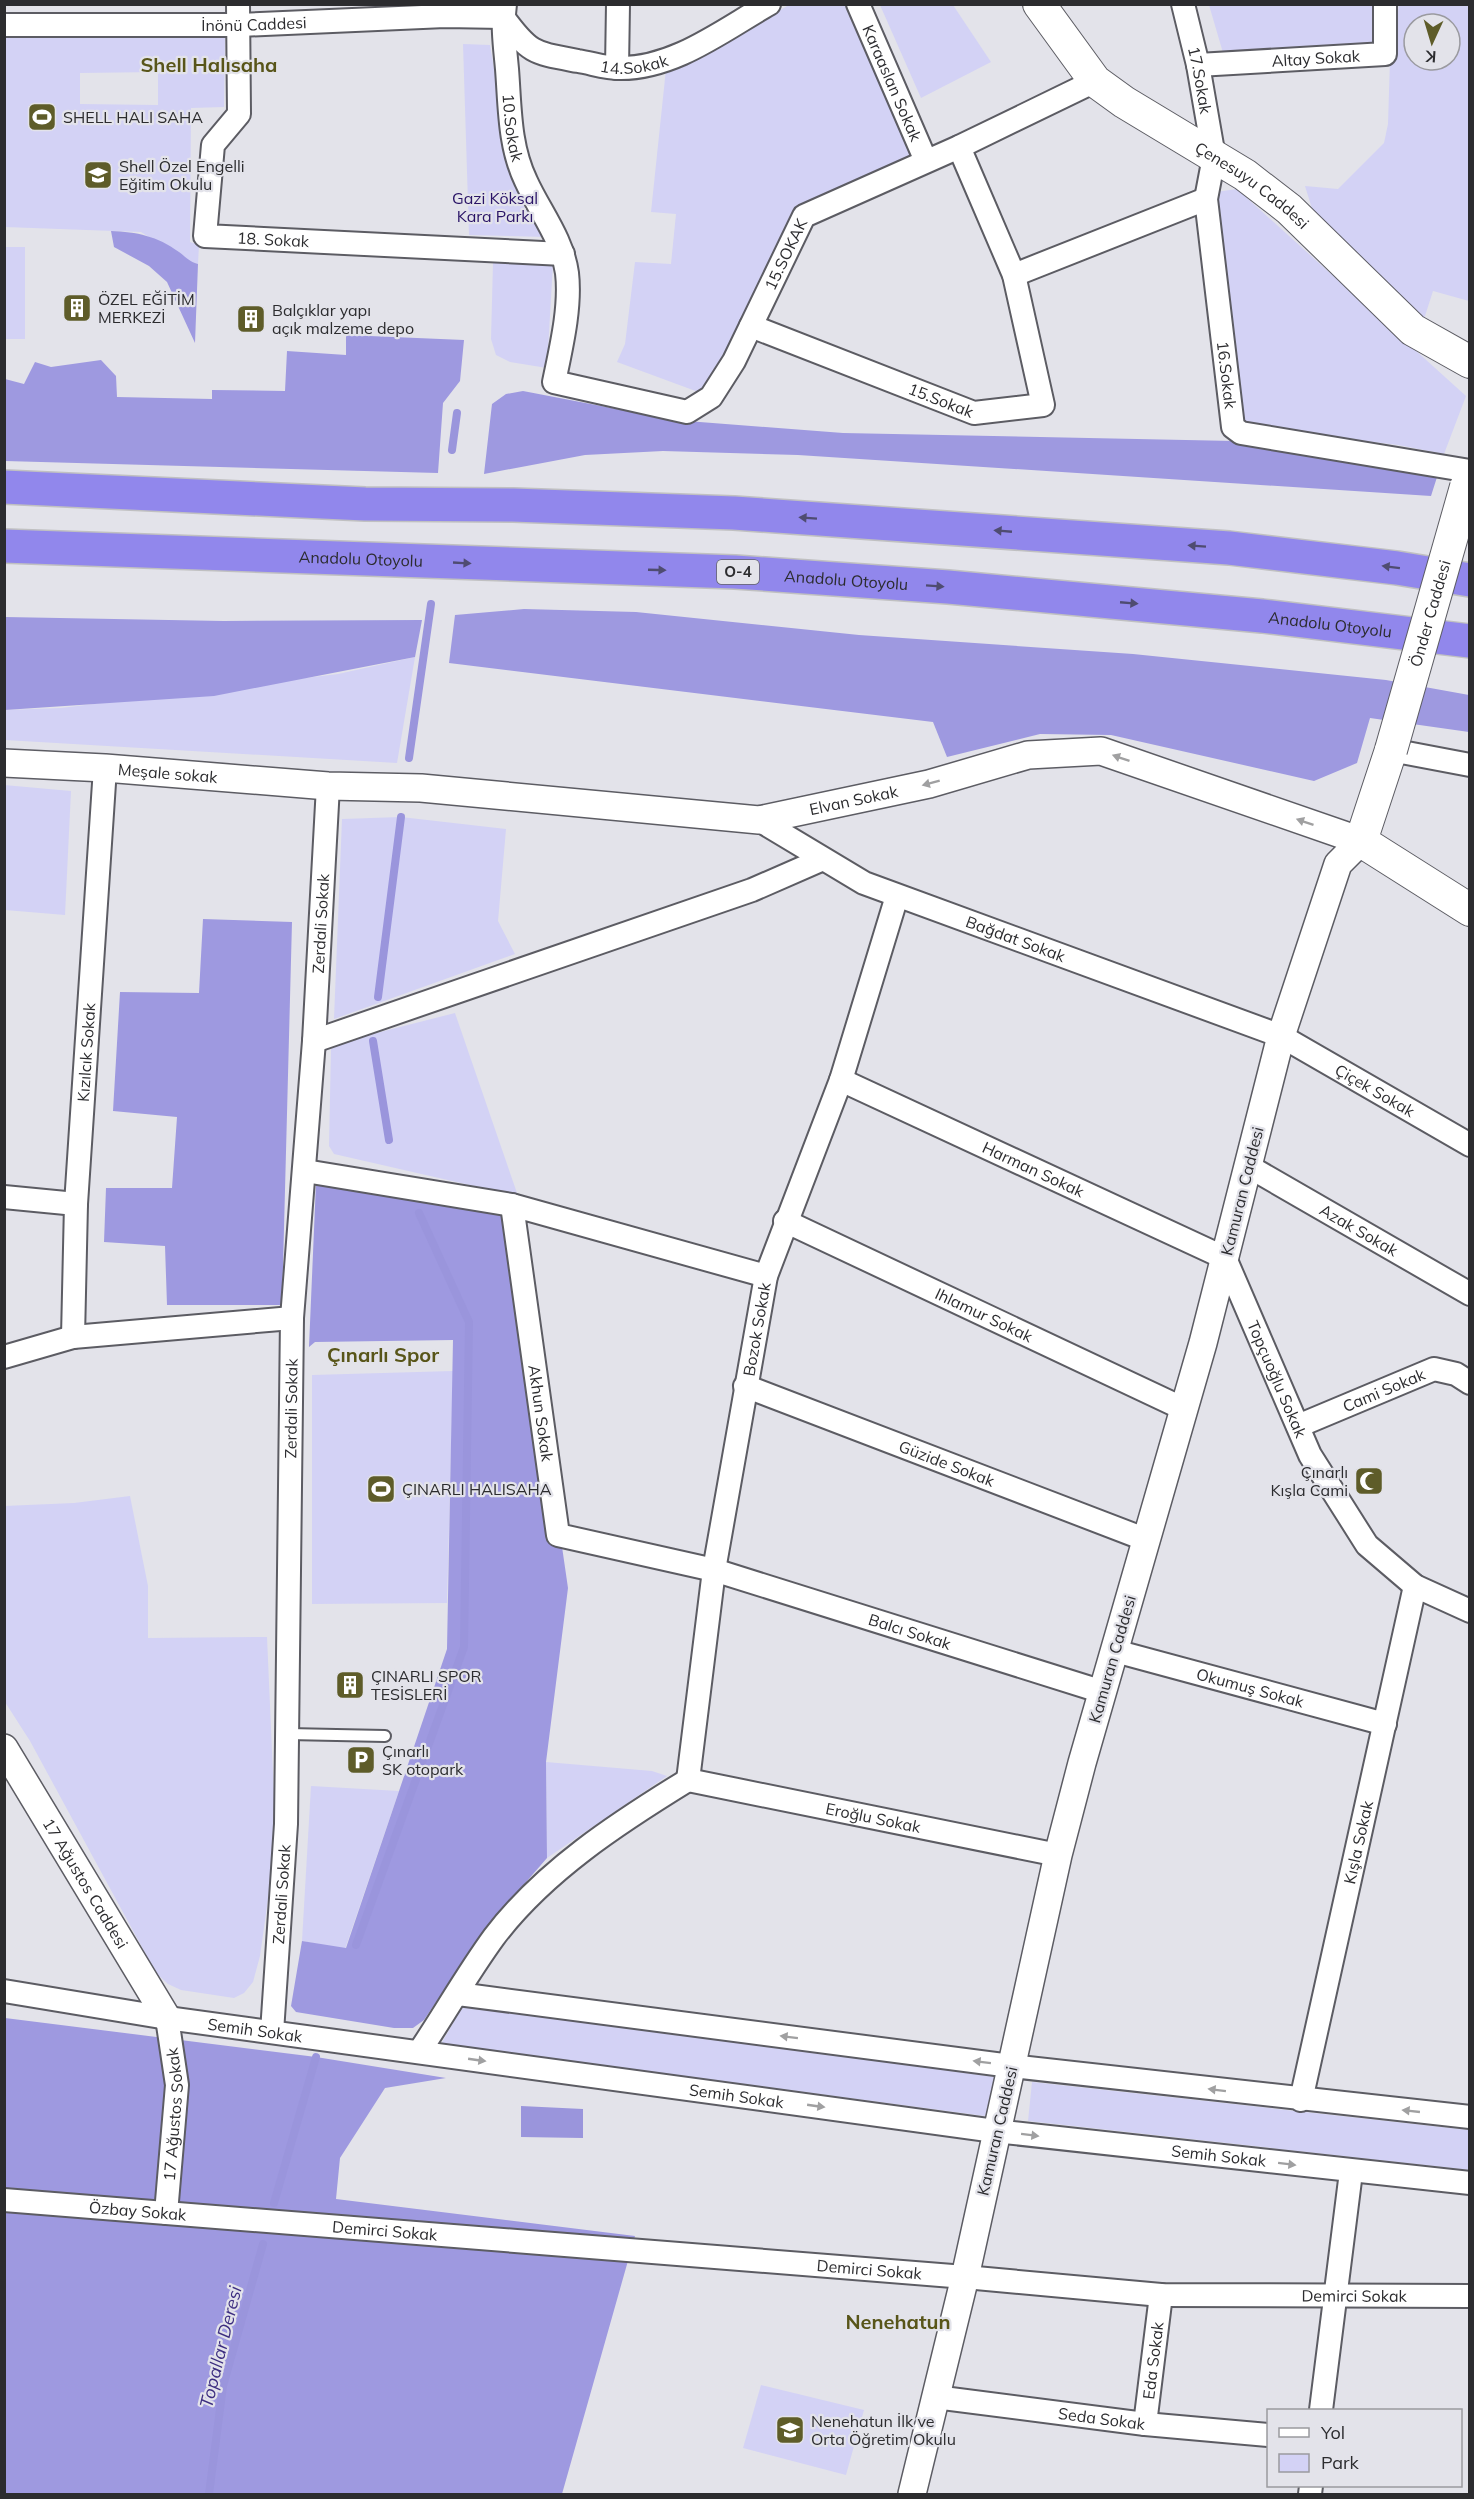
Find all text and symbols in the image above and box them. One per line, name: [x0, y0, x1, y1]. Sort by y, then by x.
street label: İnönü Caddesi: [201, 12, 307, 35]
north arrow: [1402, 12, 1462, 72]
street label: Karaaslan Sokak: [858, 22, 926, 145]
street label: 17.Sokak: [1184, 44, 1216, 116]
street label: Altay Sokak: [1271, 45, 1361, 71]
text: K: [1424, 47, 1437, 67]
street label: 14.Sokak: [599, 50, 671, 78]
district label: Shell Halısaha: [140, 52, 278, 77]
street label: 10.Sokak: [499, 93, 528, 164]
sports icon: SHELL HALI SAHA: [26, 101, 58, 133]
place label: SHELL HALI SAHA: [63, 107, 203, 127]
street label: Çenesuyu Caddesi: [1191, 137, 1313, 233]
place label: Shell Özel Engelli Eğitim Okulu: [119, 156, 245, 194]
school or university icon: Shell Özel Engelli Eğitim Okulu: [82, 159, 114, 191]
park label: Gazi Köksal Kara Parkı: [452, 188, 538, 226]
street label: 15.SOKAK: [760, 214, 812, 293]
street label: 18. Sokak: [237, 228, 310, 251]
place label: ÖZEL EĞİTİM MERKEZİ: [98, 289, 195, 327]
building icon: ÖZEL EĞİTİM MERKEZİ: [61, 292, 93, 324]
place label: Balçıklar yapı açık malzeme depo: [272, 300, 414, 338]
building icon: Balçıklar yapı açık malzeme depo: [235, 303, 267, 335]
street label: 16.Sokak: [1213, 340, 1241, 411]
street label: 15.Sokak: [906, 378, 977, 422]
one-way arrow: [799, 513, 818, 522]
one-way arrow: [993, 526, 1012, 536]
one-way arrow: [1188, 542, 1207, 551]
street label: Anadolu Otoyolu: [298, 546, 423, 571]
one-way arrow: [452, 558, 471, 567]
street label: Önder Caddesi: [1405, 558, 1455, 669]
road number: O-4: [717, 560, 759, 584]
one-way arrow: [1381, 563, 1400, 572]
one-way arrow: [647, 565, 666, 574]
street label: Anadolu Otoyolu: [784, 565, 909, 594]
one-way arrow: [926, 582, 945, 591]
one-way arrow: [1120, 598, 1139, 608]
street label: Anadolu Otoyolu: [1267, 607, 1393, 642]
one-way arrow: [1112, 752, 1130, 762]
street label: Meşale sokak: [117, 759, 219, 787]
one-way arrow: [922, 779, 940, 789]
street label: Elvan Sokak: [807, 781, 900, 819]
one-way arrow: [1296, 816, 1314, 826]
street label: Zerdali Sokak: [308, 872, 333, 974]
street label: Bağdat Sokak: [963, 911, 1069, 966]
street label: Kızılcık Sokak: [73, 1001, 99, 1103]
street label: Çiçek Sokak: [1331, 1059, 1419, 1121]
street label: Kamuran Caddesi: [1216, 1125, 1268, 1257]
street label: Harman Sokak: [979, 1137, 1088, 1202]
street label: Azak Sokak: [1316, 1199, 1402, 1261]
street label: Bozok Sokak: [738, 1280, 775, 1378]
street label: Ihlamur Sokak: [932, 1283, 1037, 1347]
street label: Topçuoğlu Sokak: [1243, 1317, 1312, 1441]
district label: Çınarlı Spor: [327, 1342, 439, 1367]
street label: Zerdali Sokak: [280, 1358, 302, 1459]
street label: Akhun Sokak: [524, 1364, 558, 1464]
street label: Cami Sokak: [1340, 1364, 1429, 1416]
street label: Güzide Sokak: [896, 1436, 998, 1491]
place label: Çınarlı Kışla Cami: [1270, 1462, 1348, 1500]
mosque icon: Çınarlı Kışla Cami: [1353, 1465, 1385, 1497]
sports icon: ÇINARLI HALISAHA: [365, 1473, 397, 1505]
place label: ÇINARLI HALISAHA: [402, 1479, 552, 1499]
street label: Kamuran Caddesi: [1084, 1593, 1140, 1725]
street label: Balcı Sokak: [866, 1609, 954, 1654]
street label: Okumuş Sokak: [1194, 1663, 1307, 1712]
place label: ÇINARLI SPOR TESİSLERİ: [371, 1666, 482, 1704]
building icon: ÇINARLI SPOR TESİSLERİ: [334, 1669, 366, 1701]
place label: Çınarlı SK otopark: [382, 1741, 464, 1779]
parking icon: Çınarlı SK otopark: [345, 1744, 377, 1776]
street label: Eroğlu Sokak: [824, 1798, 923, 1837]
street label: Kışla Sokak: [1339, 1798, 1377, 1886]
street label: 17 Ağustos Caddesi: [39, 1814, 133, 1952]
street label: Zerdali Sokak: [268, 1843, 295, 1945]
street label: Semih Sokak: [206, 2014, 304, 2046]
one-way arrow: [779, 2032, 798, 2042]
street label: 17 Ağustos Sokak: [159, 2046, 187, 2182]
one-way arrow: [468, 2056, 487, 2065]
one-way arrow: [972, 2058, 991, 2067]
street label: Kamuran Caddesi: [972, 2065, 1022, 2197]
street label: Semih Sokak: [688, 2079, 786, 2112]
one-way arrow: [1208, 2085, 1227, 2095]
one-way arrow: [807, 2102, 826, 2111]
one-way arrow: [1402, 2106, 1421, 2116]
one-way arrow: [1021, 2130, 1040, 2139]
street label: Semih Sokak: [1170, 2140, 1268, 2171]
one-way arrow: [1277, 2159, 1296, 2169]
street label: Özbay Sokak: [88, 2197, 188, 2225]
street label: Demirci Sokak: [331, 2216, 439, 2245]
street label: Demirci Sokak: [816, 2255, 923, 2284]
water label: Topallar Deresi: [194, 2283, 247, 2410]
street label: Demirci Sokak: [1301, 2285, 1408, 2306]
district label: Nenehatun: [845, 2309, 951, 2334]
street label: Eda Sokak: [1138, 2320, 1168, 2400]
street label: Seda Sokak: [1057, 2403, 1147, 2434]
legend: [1267, 2409, 1462, 2487]
place label: Nenehatun İlk ve Orta Öğretim Okulu: [811, 2411, 956, 2449]
school or university icon: Nenehatun İlk ve Orta Öğretim Okulu: [774, 2414, 806, 2446]
text: Yol: [1320, 2421, 1345, 2444]
text: Park: [1321, 2451, 1360, 2474]

